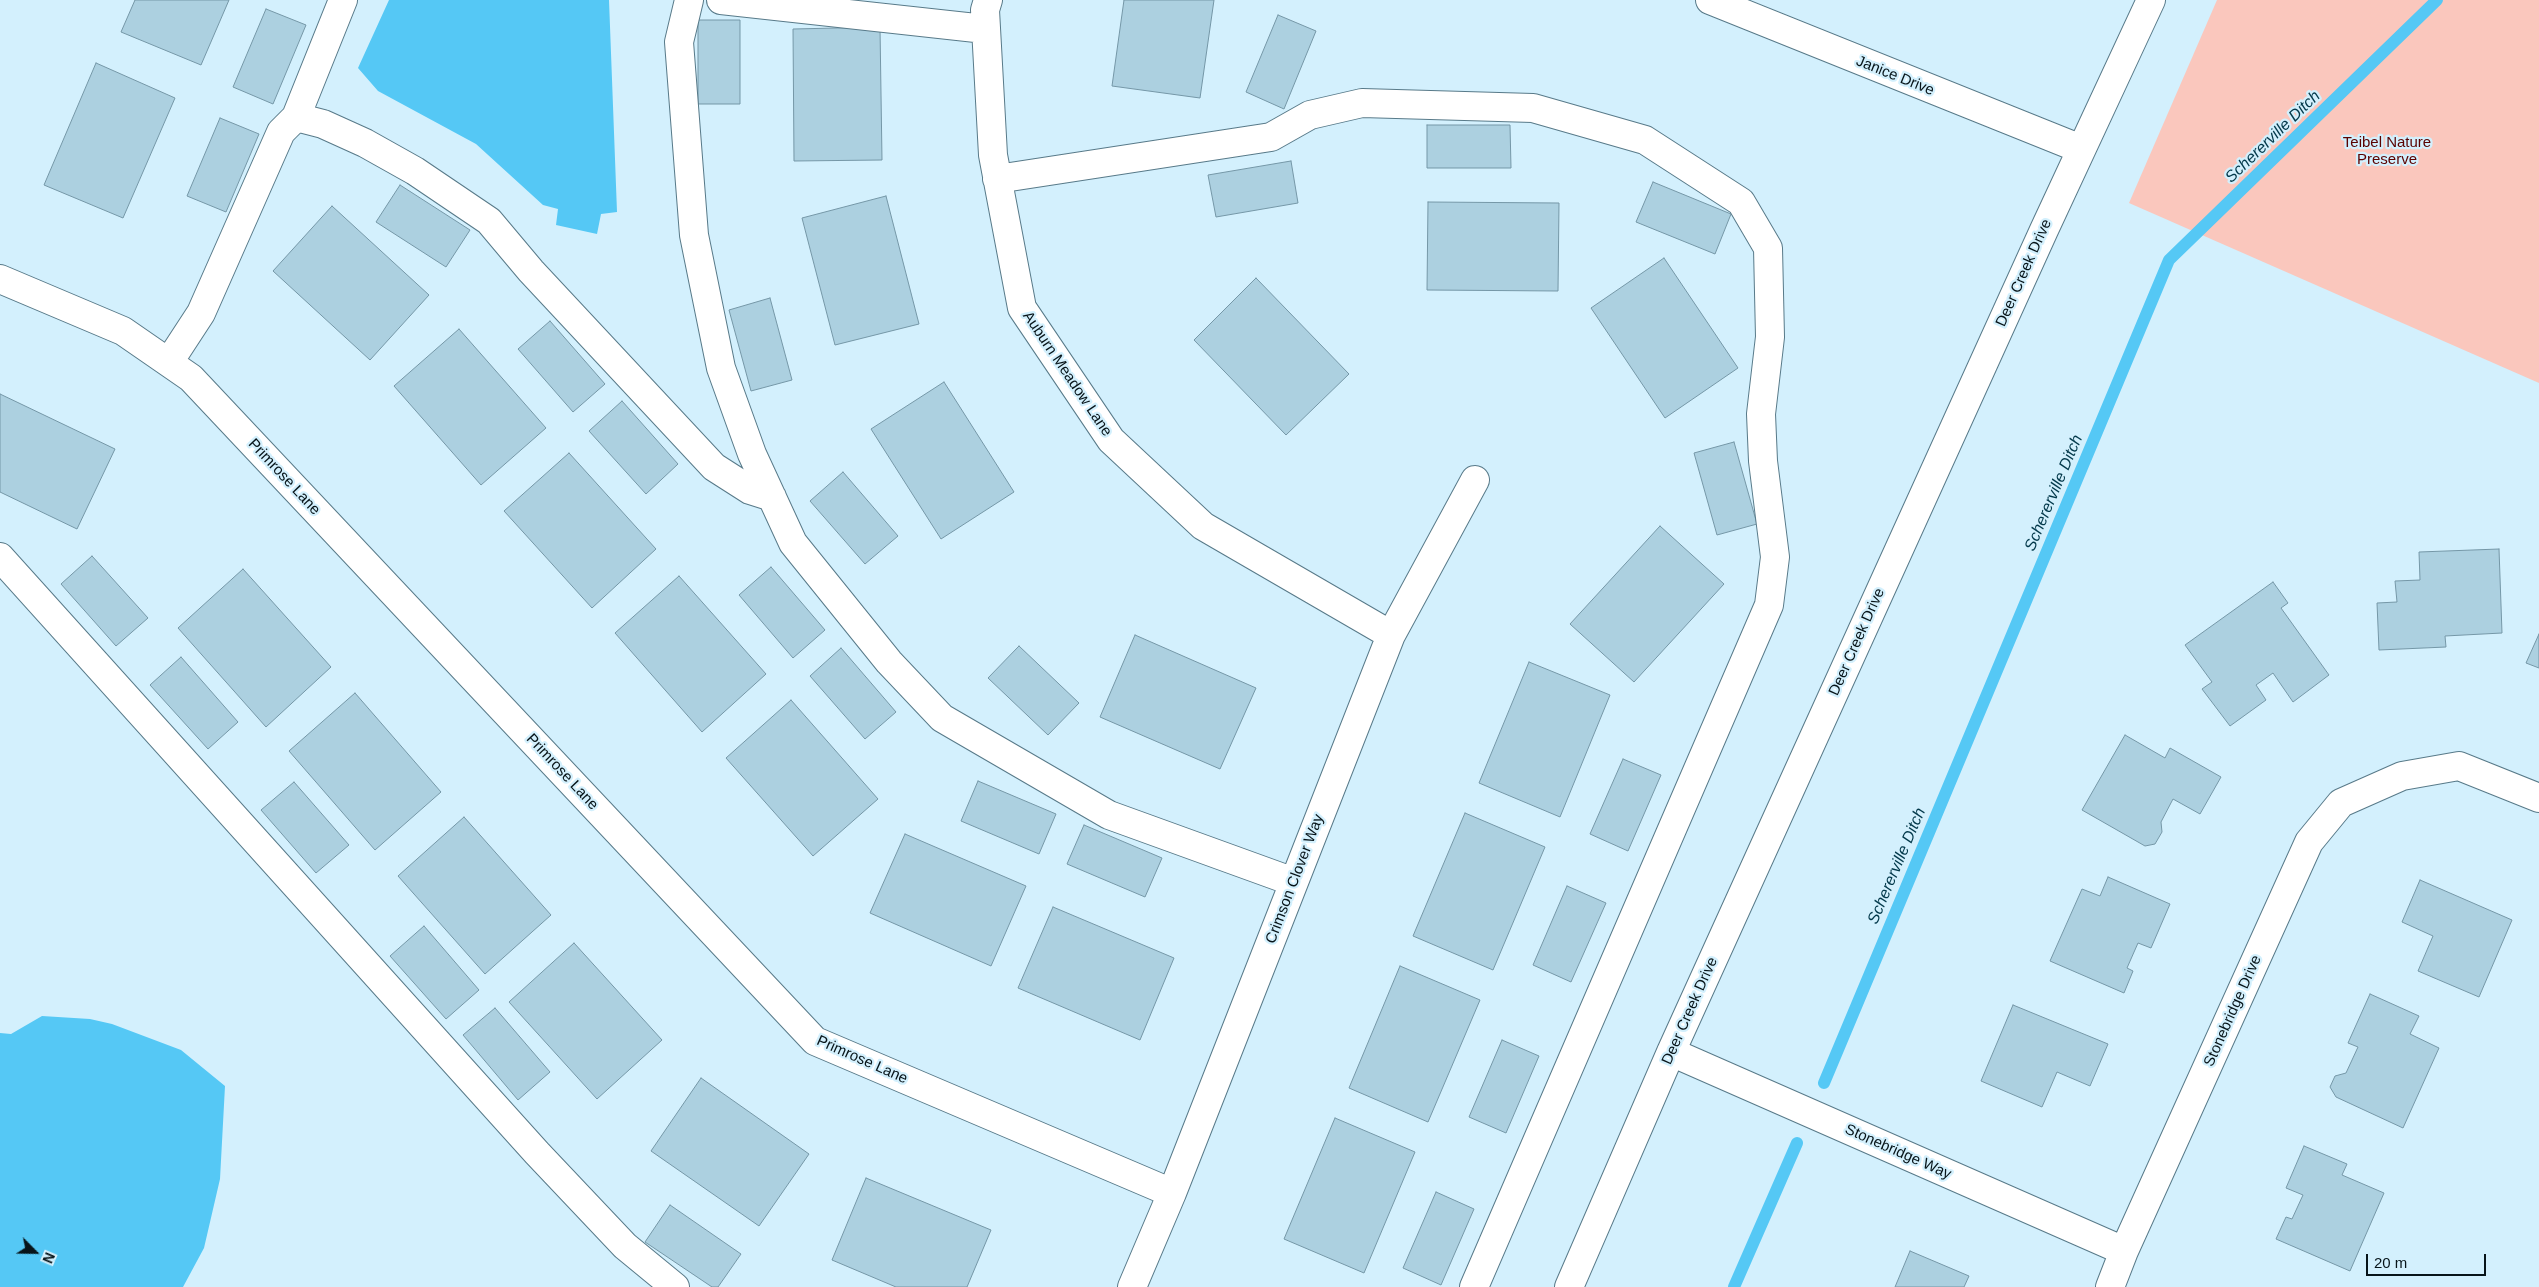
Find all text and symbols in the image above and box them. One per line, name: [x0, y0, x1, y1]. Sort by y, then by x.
street label: Janice Drive: [1853, 52, 1937, 100]
water label: Schererville Ditch: [2222, 87, 2324, 187]
park label: Teibel Nature Preserve: [2343, 134, 2431, 169]
street label: Deer Creek Drive: [1992, 216, 2056, 330]
street label: Auburn Meadow Lane: [1019, 308, 1115, 440]
water label: Schererville Ditch: [2021, 432, 2087, 554]
street label: Primrose Lane: [244, 435, 324, 519]
street label: Deer Creek Drive: [1825, 585, 1889, 699]
street label: Primrose Lane: [522, 730, 602, 814]
water label: Schererville Ditch: [1864, 805, 1930, 927]
street label: Crimson Clover Way: [1262, 812, 1328, 946]
street label: Stonebridge Drive: [2200, 952, 2266, 1070]
street label: Deer Creek Drive: [1658, 954, 1722, 1068]
street label: Primrose Lane: [814, 1032, 910, 1088]
street label: Stonebridge Way: [1842, 1120, 1954, 1184]
north arrow: [10, 1227, 60, 1277]
scale bar: [2369, 1244, 2489, 1276]
text: N: [39, 1250, 58, 1266]
text: 20 m: [2374, 1254, 2407, 1271]

